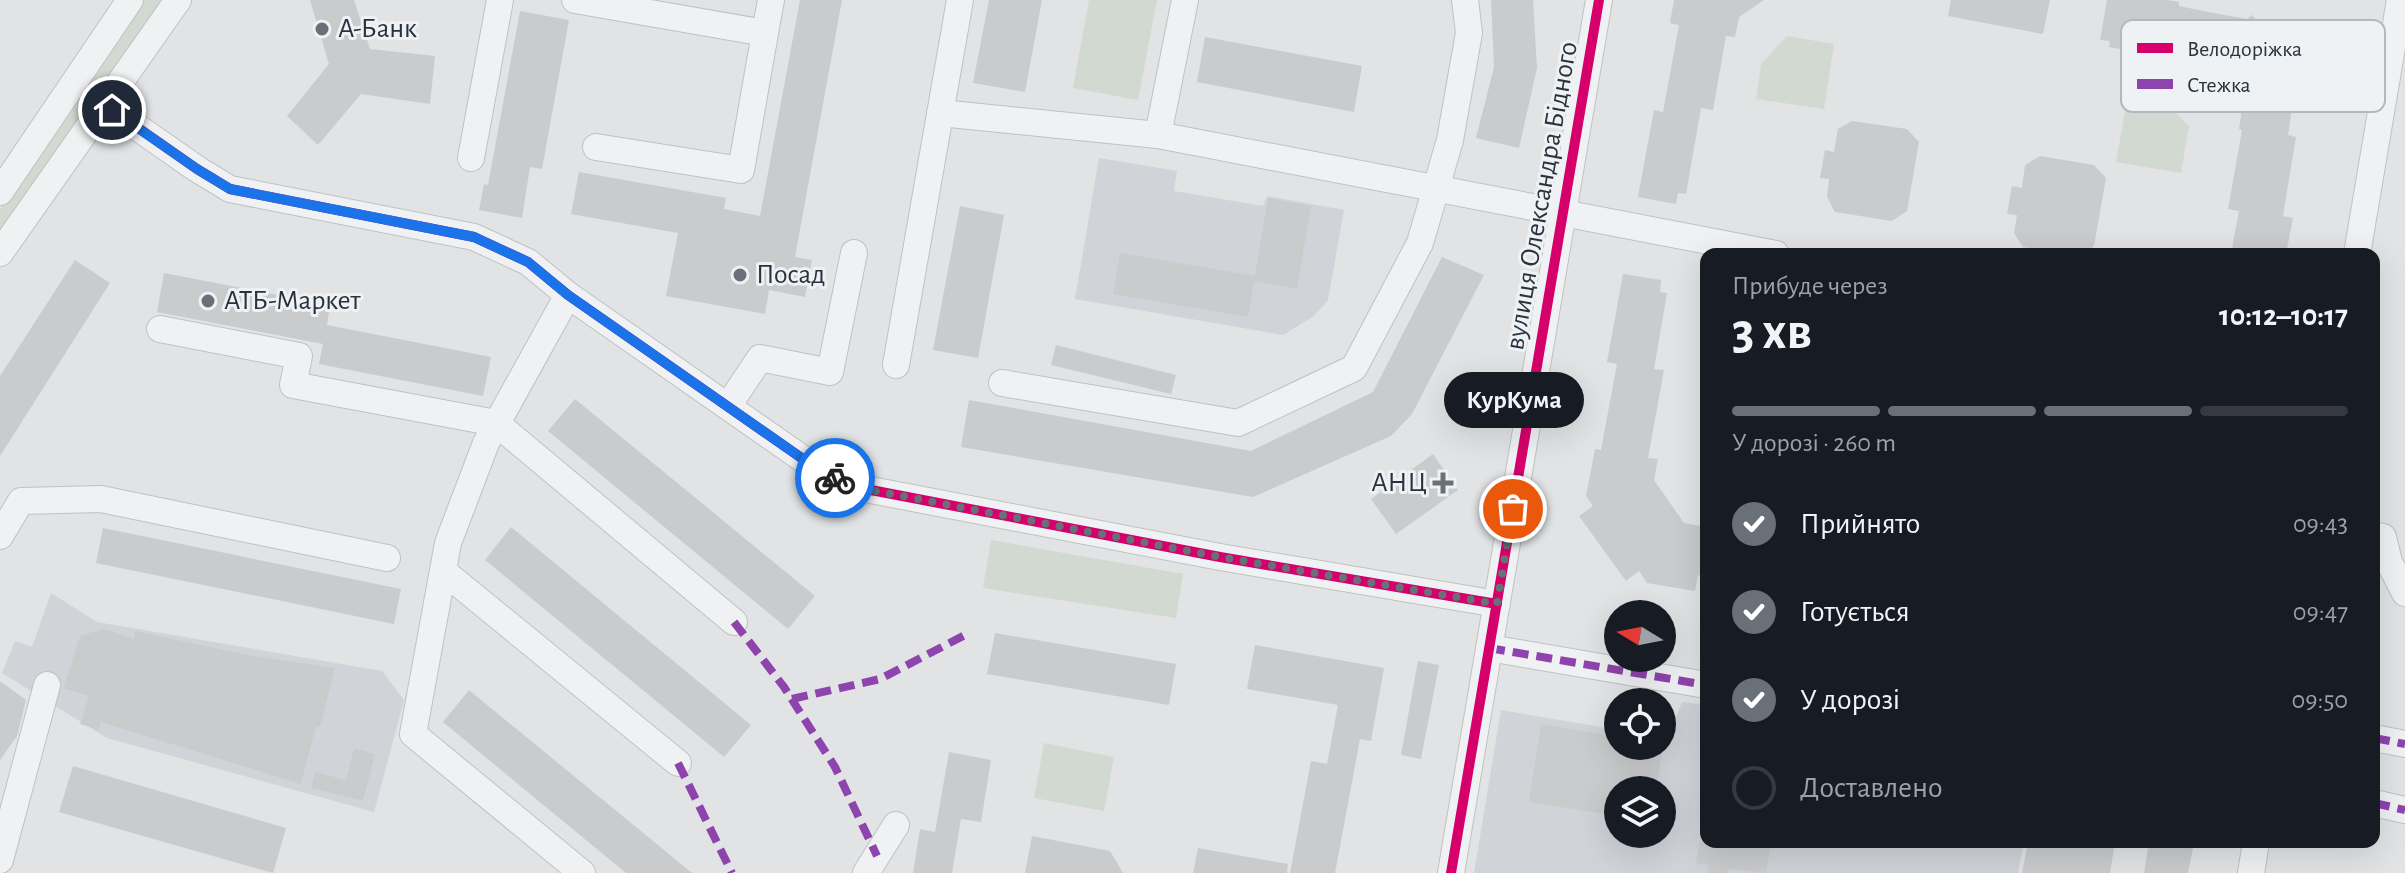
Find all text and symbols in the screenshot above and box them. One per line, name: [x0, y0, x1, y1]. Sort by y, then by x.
place label: А-Банк: [338, 15, 417, 43]
marker: А-Банк: [313, 20, 331, 38]
legend: [2121, 20, 2385, 112]
text: Велодоріжка: [2187, 38, 2302, 60]
street label: вулиця Олександра Бідного: [1501, 40, 1583, 352]
text: Стежка: [2187, 74, 2251, 96]
pin: [78, 76, 146, 144]
icon: home: [90, 88, 134, 132]
place label: Посад: [756, 261, 826, 289]
marker: Посад: [731, 266, 749, 284]
text: Прибуде через: [1732, 273, 1888, 299]
place label: АТБ-Маркет: [224, 287, 362, 315]
marker: АТБ-Маркет: [199, 292, 217, 310]
text: 10:12–10:17: [2219, 301, 2348, 331]
text: 3 хв: [1732, 306, 1812, 358]
callout: КурКума: [1443, 373, 1583, 429]
text: КурКума: [1466, 387, 1562, 413]
text: У дорозі · 260 m: [1732, 430, 1896, 456]
courier: [795, 438, 875, 518]
icon: bike: [813, 456, 857, 500]
place label: АНЦ: [1371, 469, 1427, 497]
marker: АНЦ: [1434, 474, 1452, 492]
pin: [1479, 475, 1547, 543]
icon: bag: [1491, 487, 1535, 531]
icon: check: [1732, 502, 1776, 546]
text: Прийнято: [1800, 509, 1920, 539]
text: 09:43: [2293, 511, 2348, 537]
icon: check: [1732, 590, 1776, 634]
text: Готується: [1800, 597, 1910, 627]
text: 09:47: [2293, 599, 2348, 625]
north arrow: [1604, 600, 1676, 672]
map controls: [1604, 600, 1676, 848]
icon: check: [1732, 678, 1776, 722]
text: У дорозі: [1800, 685, 1900, 715]
text: 09:50: [2292, 687, 2348, 713]
button: locate: [1604, 688, 1676, 760]
text: Доставлено: [1800, 773, 1943, 803]
button: layers: [1604, 776, 1676, 848]

